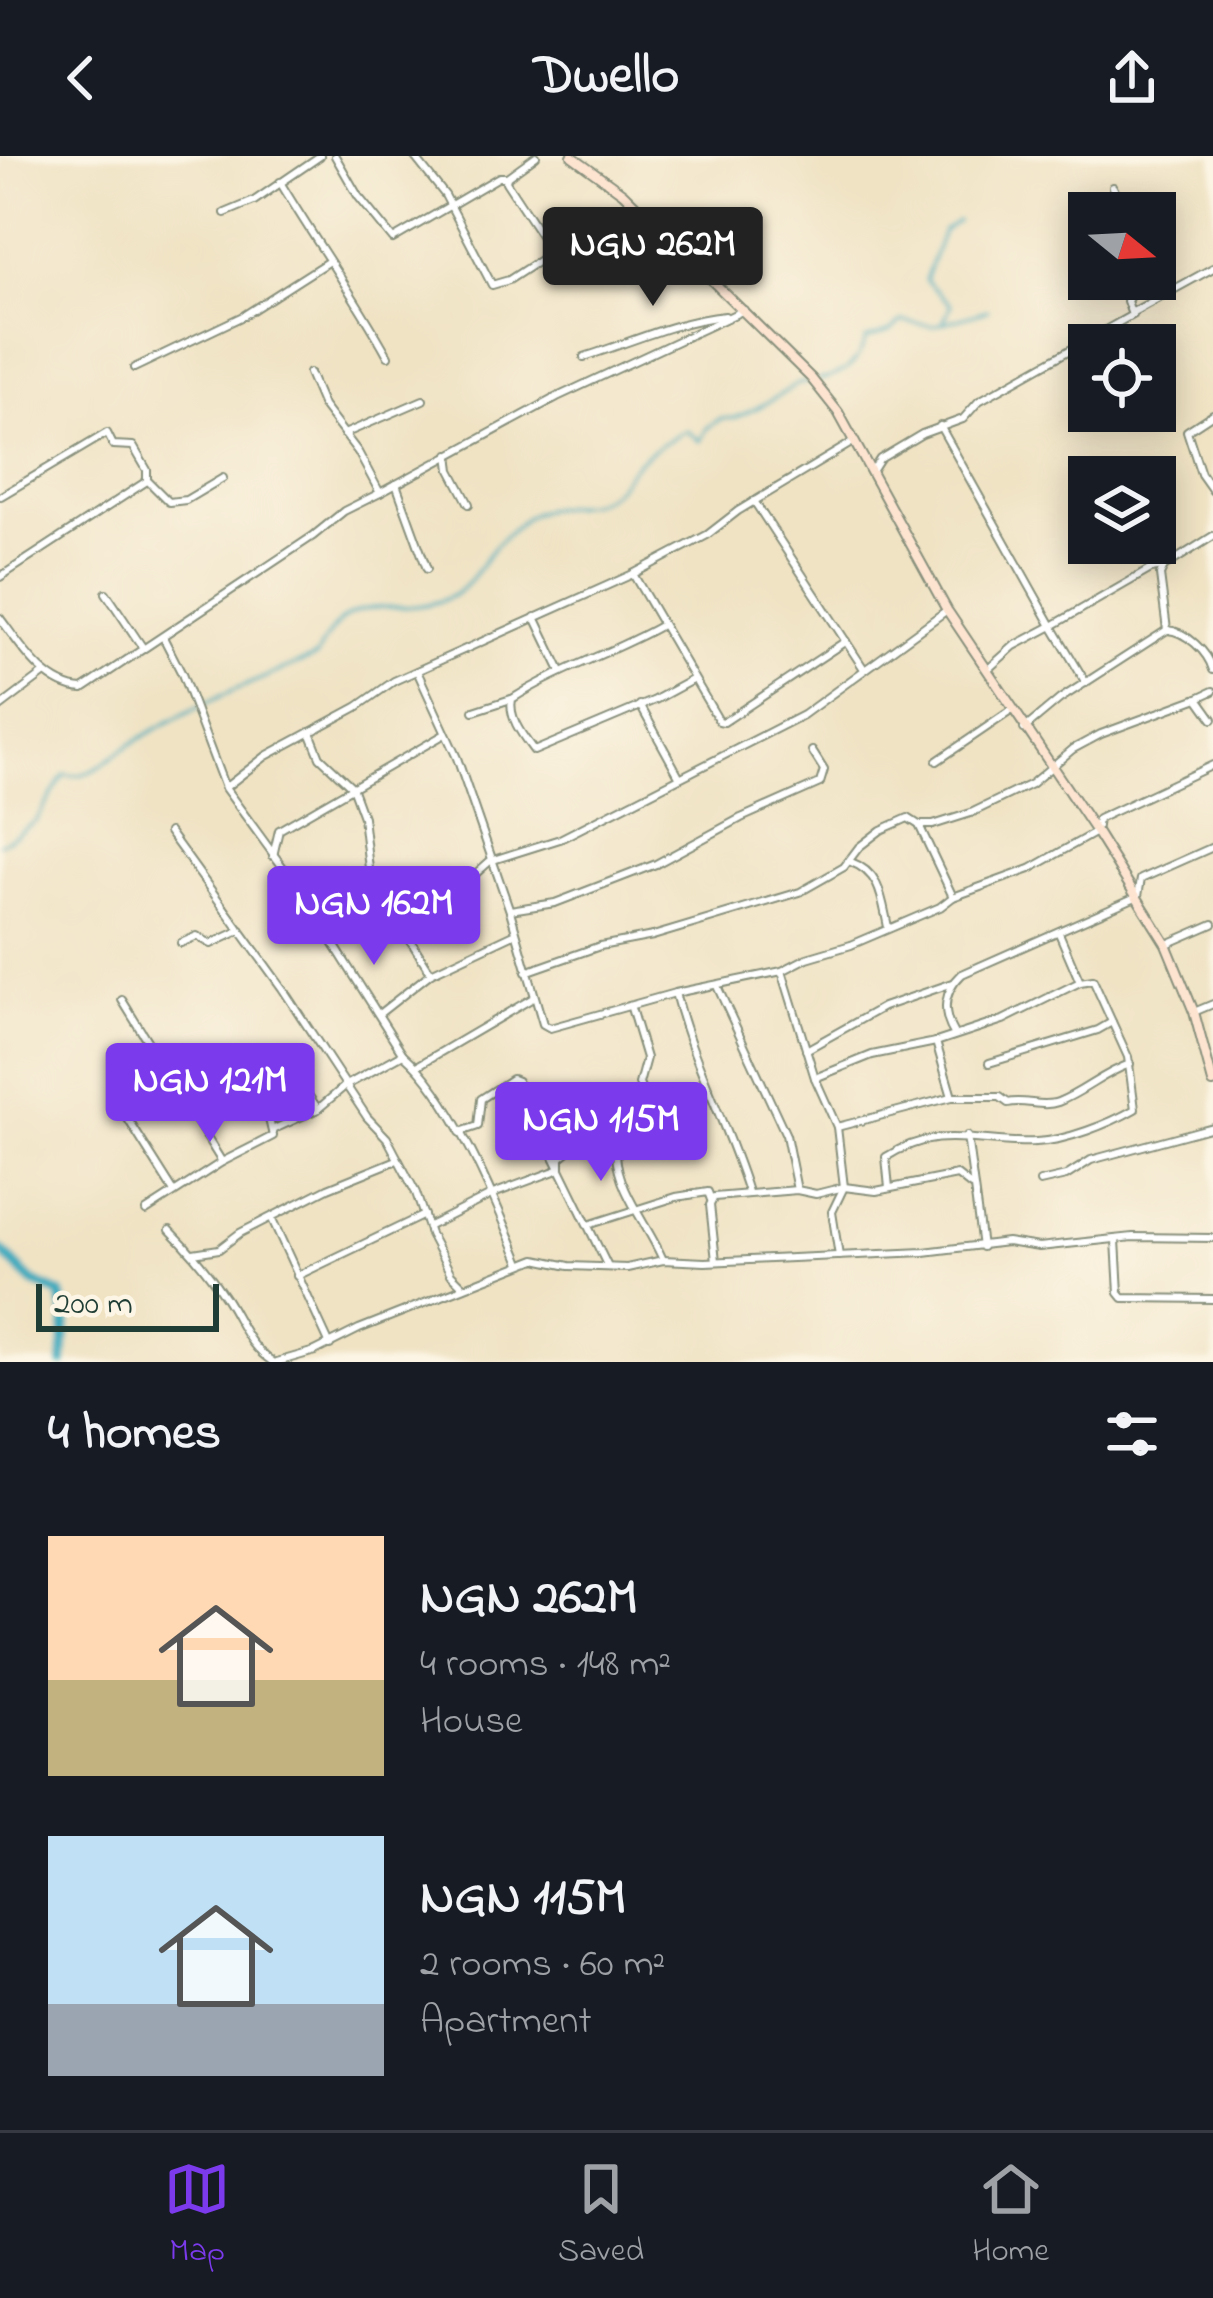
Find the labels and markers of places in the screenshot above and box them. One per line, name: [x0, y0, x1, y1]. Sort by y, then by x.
pin: NGN 262M: [529, 207, 777, 309]
pin: NGN 162M: [250, 866, 498, 968]
pin: NGN 121M: [86, 1043, 334, 1145]
pin: NGN 115M: [477, 1082, 725, 1184]

